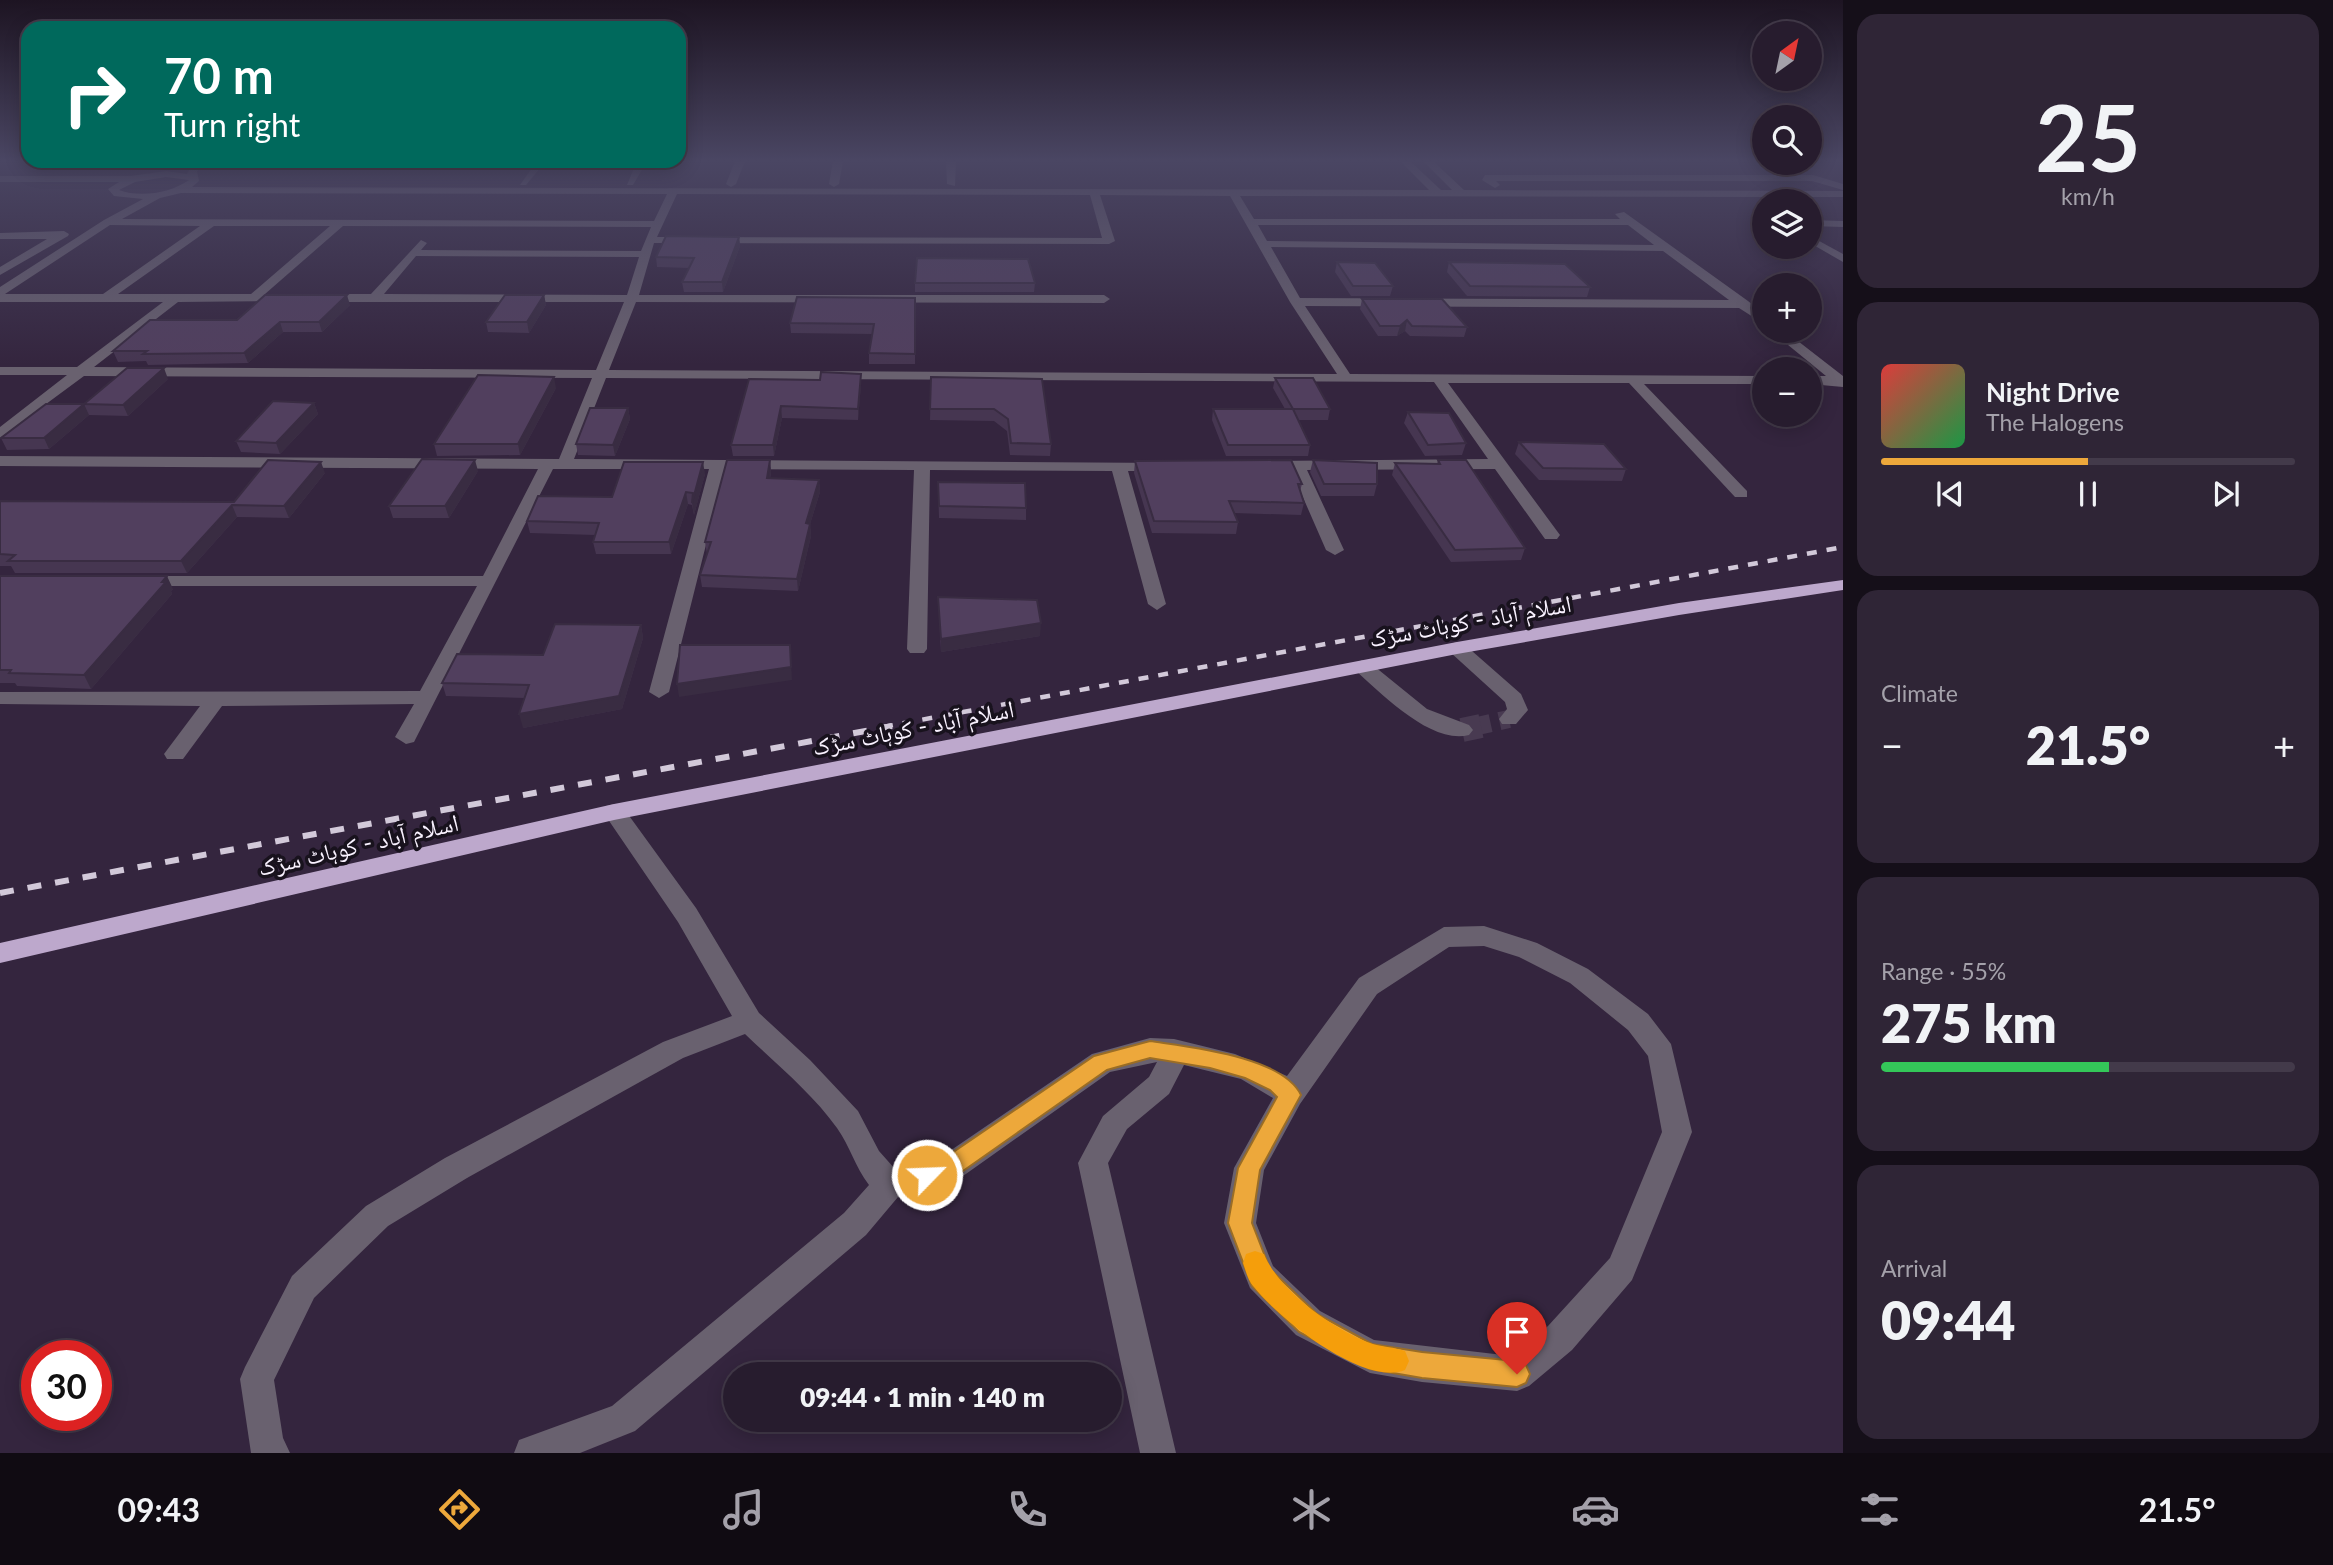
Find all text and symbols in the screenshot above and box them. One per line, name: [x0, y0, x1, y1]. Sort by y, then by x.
north arrow: [1752, 21, 1822, 91]
map controls: [1752, 21, 1822, 427]
text: 70 m: [164, 46, 274, 104]
icon: right: [49, 49, 140, 140]
text: 25: [2035, 82, 2141, 191]
text: Turn right: [164, 105, 300, 144]
button: search: [1752, 105, 1822, 175]
text: km/h: [2061, 182, 2115, 210]
button: layers: [1752, 189, 1822, 259]
button: +: [1752, 273, 1822, 343]
button: −: [1752, 357, 1822, 427]
text: Night Drive: [1986, 376, 2120, 408]
text: The Halogens: [1986, 408, 2124, 436]
icon: previous: [1931, 475, 1969, 513]
icon: pause: [2069, 475, 2107, 513]
icon: next: [2207, 475, 2245, 513]
street label: اسلام آباد - کوہاٹ سڑک: [1367, 588, 1574, 655]
text: Climate: [1881, 679, 1958, 707]
street label: اسلام آباد - کوہاٹ سڑک: [810, 693, 1017, 764]
text: 21.5°: [2026, 714, 2150, 776]
text: −: [1881, 722, 1903, 768]
text: +: [2273, 722, 2295, 768]
street label: اسلام آباد - کوہاٹ سڑک: [255, 807, 462, 884]
text: Range · 55%: [1881, 957, 2006, 985]
text: 275 km: [1881, 992, 2057, 1054]
position arrow: [890, 1138, 964, 1212]
text: Arrival: [1881, 1254, 1947, 1282]
text: 09:44: [1881, 1289, 2015, 1351]
pin: [1487, 1302, 1547, 1374]
icon: arrive: [1498, 1313, 1536, 1351]
speed limit sign: 30: [21, 1340, 112, 1431]
text: 09:44 · 1 min · 140 m: [800, 1381, 1045, 1413]
icon: directions: [435, 1485, 484, 1534]
icon: music: [719, 1485, 768, 1534]
icon: phone: [1003, 1485, 1052, 1534]
icon: climate: [1287, 1485, 1336, 1534]
icon: car: [1571, 1485, 1620, 1534]
icon: filters: [1855, 1485, 1904, 1534]
text: 09:43: [117, 1490, 200, 1529]
text: 21.5°: [2139, 1490, 2215, 1529]

